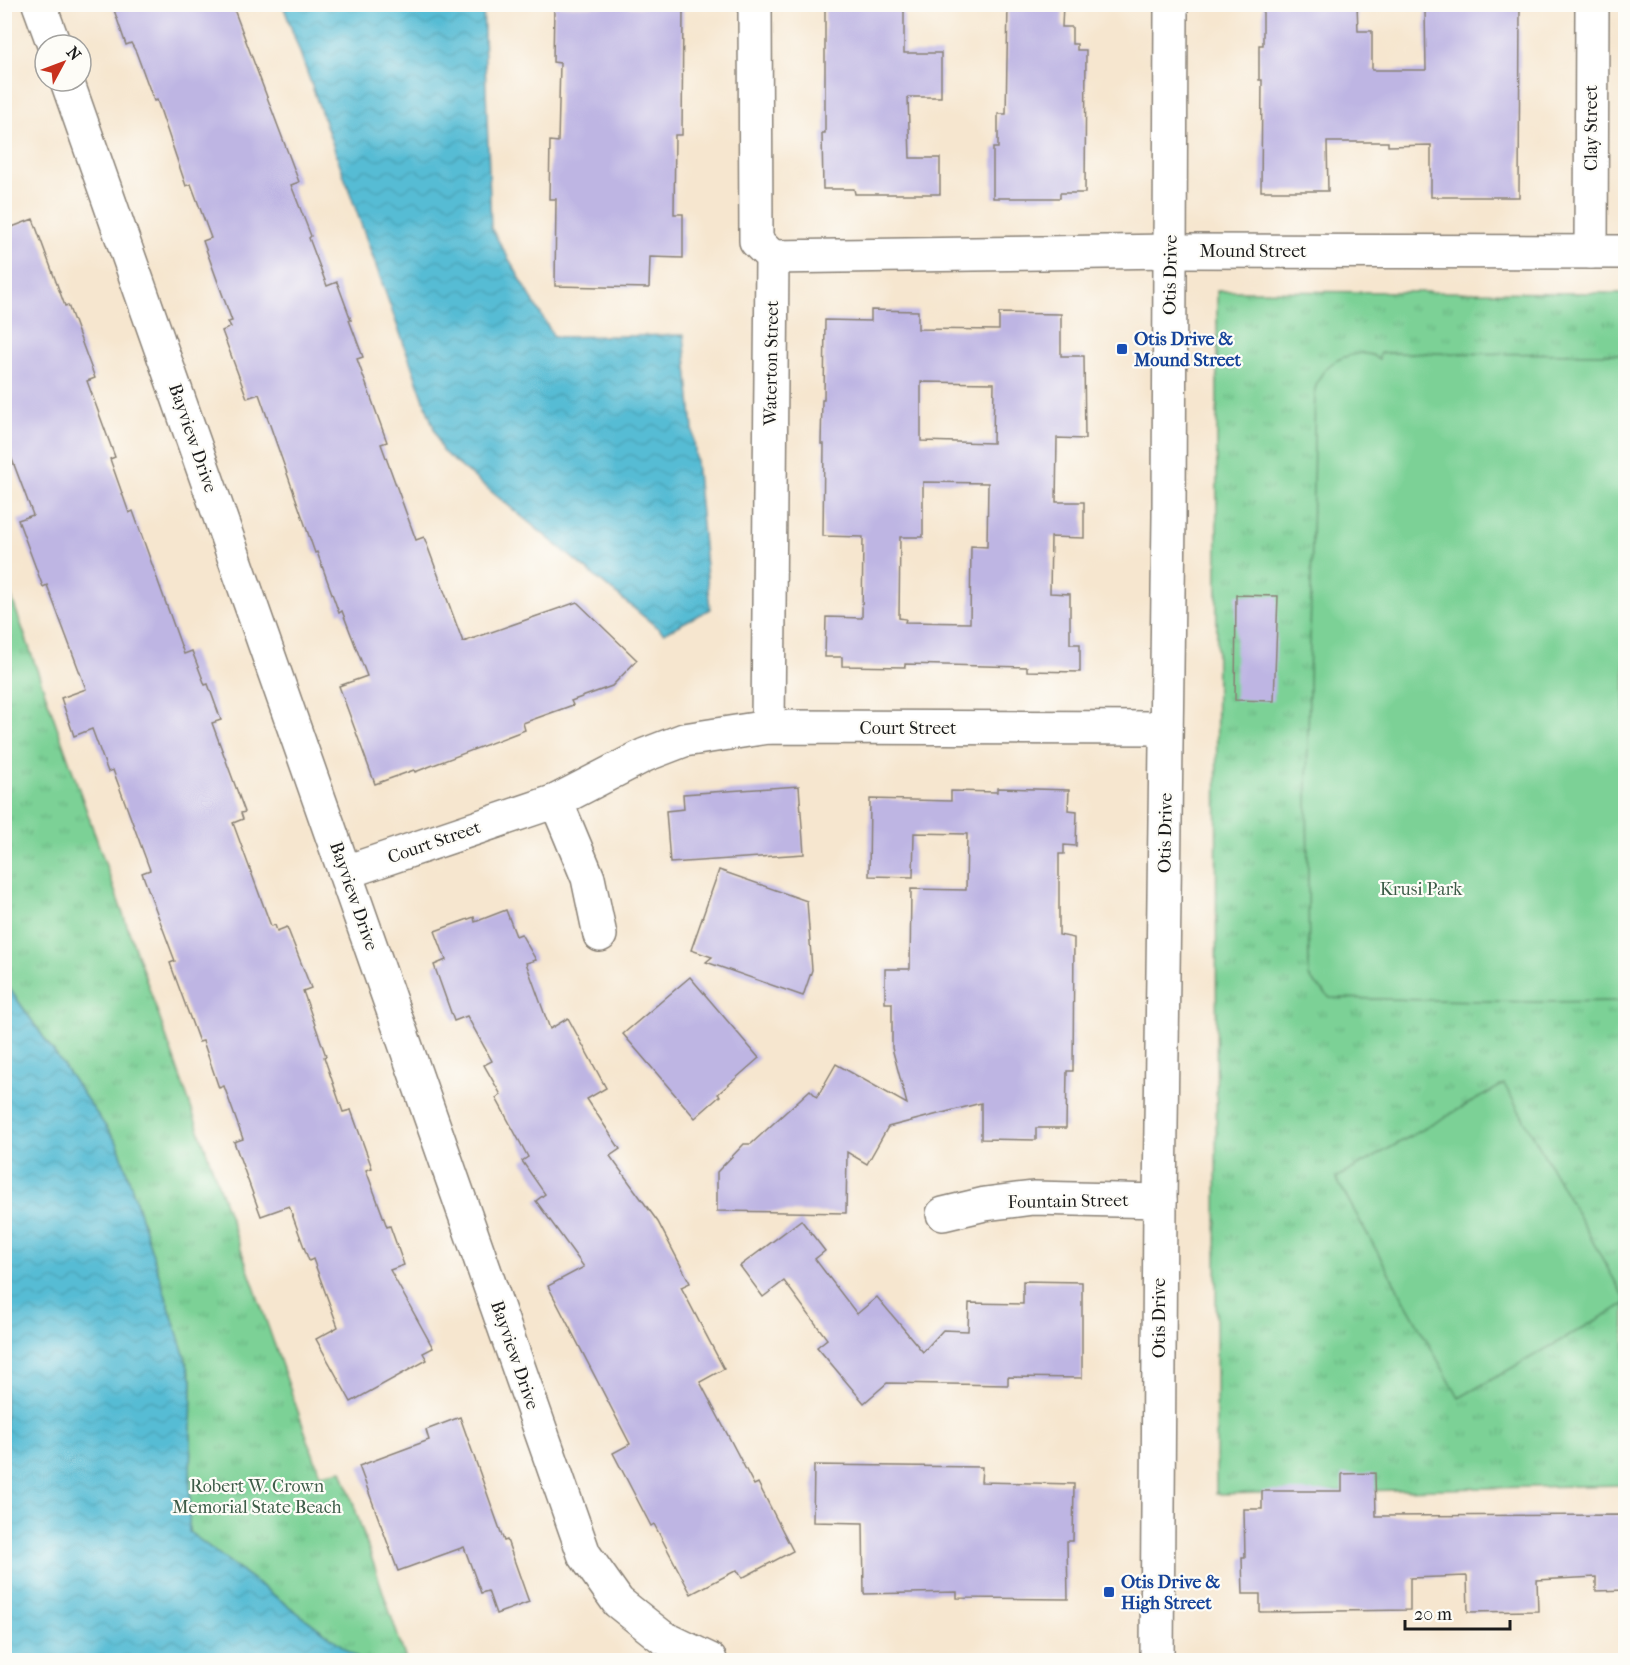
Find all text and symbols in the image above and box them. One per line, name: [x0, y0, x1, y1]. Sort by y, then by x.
north arrow: [33, 33, 93, 93]
text: N: [63, 43, 86, 65]
street label: Clay Street: [1581, 84, 1602, 171]
street label: Otis Drive: [1159, 235, 1182, 315]
street label: Mound Street: [1200, 241, 1307, 262]
street label: Waterton Street: [760, 300, 783, 427]
place label: Otis Drive & Mound Street: [1133, 329, 1242, 371]
marker: Otis Drive & Mound Street: [1115, 342, 1129, 356]
street label: Bayview Drive: [164, 381, 221, 495]
street label: Court Street: [860, 718, 957, 739]
street label: Otis Drive: [1154, 793, 1177, 873]
street label: Court Street: [385, 817, 484, 868]
street label: Bayview Drive: [325, 839, 382, 953]
park label: Krusi Park: [1380, 879, 1463, 900]
street label: Fountain Street: [1007, 1190, 1129, 1213]
street label: Otis Drive: [1149, 1278, 1170, 1358]
street label: Bayview Drive: [486, 1298, 543, 1412]
park label: Robert W. Crown Memorial State Beach: [172, 1476, 342, 1518]
place label: Otis Drive & High Street: [1121, 1572, 1220, 1614]
marker: Otis Drive & High Street: [1102, 1585, 1116, 1599]
scale bar: [1405, 1593, 1510, 1631]
text: 20 m: [1414, 1604, 1452, 1625]

